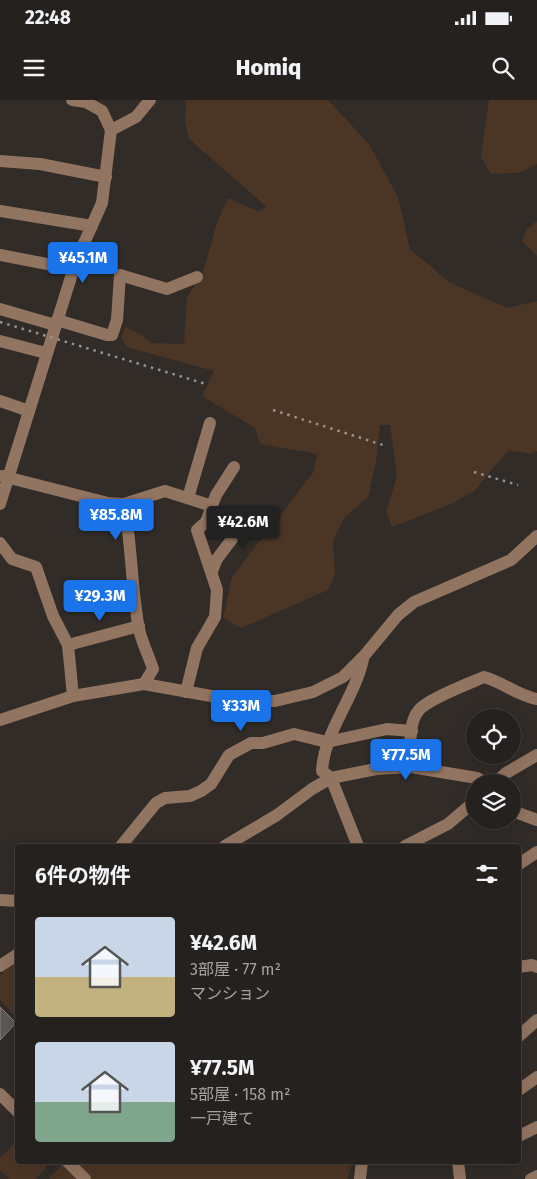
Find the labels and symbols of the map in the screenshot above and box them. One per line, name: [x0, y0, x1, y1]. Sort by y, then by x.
pin: ¥45.1M: [42, 242, 124, 284]
pin: ¥85.8M: [75, 498, 157, 541]
pin: ¥42.6M: [202, 506, 284, 548]
pin: ¥29.3M: [59, 580, 141, 622]
pin: ¥33M: [211, 690, 271, 732]
pin: ¥77.5M: [365, 738, 447, 781]

